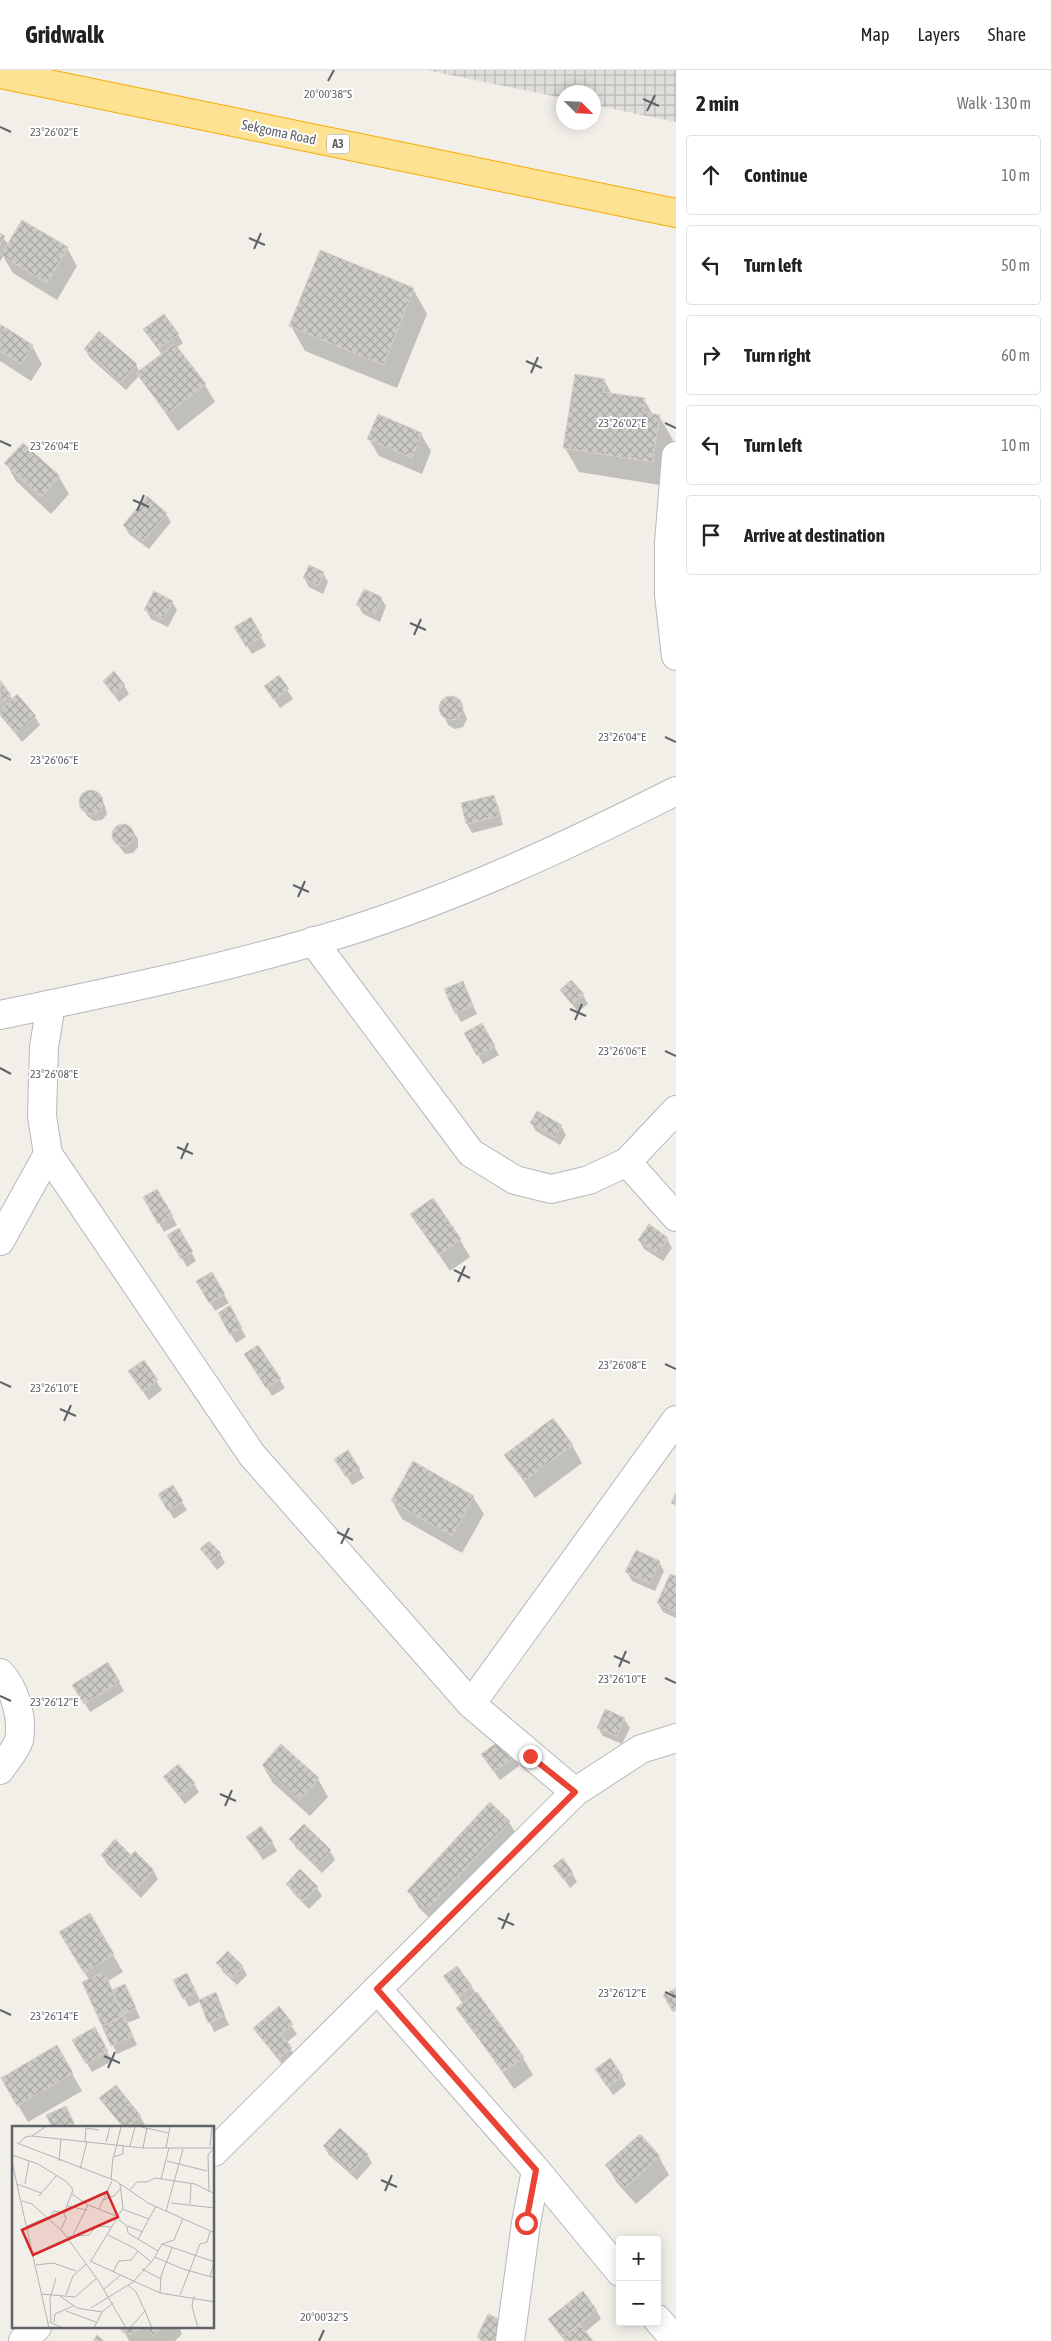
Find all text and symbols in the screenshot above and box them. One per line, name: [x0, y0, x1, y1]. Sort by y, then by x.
text: Gridwalk: [25, 21, 104, 48]
text: Map: [860, 24, 889, 45]
text: Layers: [917, 24, 960, 45]
text: Share: [988, 24, 1026, 45]
north arrow: [556, 85, 601, 130]
text: 20°00'38"S: [304, 87, 352, 101]
text: 2 min: [696, 91, 739, 115]
text: Walk · 130 m: [957, 94, 1031, 112]
street label: Sekgoma Road: [240, 116, 318, 148]
text: 23°26'02"E: [30, 125, 78, 139]
road number: A3: [327, 134, 349, 154]
icon: ahead: [697, 161, 725, 189]
text: Continue: [744, 164, 808, 186]
text: 10 m: [1001, 166, 1030, 184]
icon: left: [697, 251, 725, 279]
text: Turn left: [744, 254, 802, 276]
text: 50 m: [1001, 256, 1030, 274]
icon: right: [697, 341, 725, 369]
text: Turn right: [744, 344, 811, 366]
text: 60 m: [1001, 346, 1030, 364]
text: 23°26'02"E: [598, 416, 646, 430]
icon: left: [697, 431, 725, 459]
text: Turn left: [744, 434, 802, 456]
text: 10 m: [1001, 436, 1030, 454]
text: 23°26'04"E: [30, 439, 78, 453]
icon: arrive: [697, 521, 725, 549]
text: Arrive at destination: [744, 524, 885, 546]
text: 23°26'04"E: [598, 730, 646, 744]
text: 23°26'06"E: [30, 753, 78, 767]
text: 23°26'06"E: [598, 1044, 646, 1058]
text: 23°26'08"E: [30, 1067, 78, 1081]
text: 23°26'08"E: [598, 1358, 646, 1372]
text: 23°26'10"E: [30, 1381, 78, 1395]
text: 23°26'10"E: [598, 1672, 646, 1686]
text: 23°26'12"E: [30, 1695, 78, 1709]
route end: [519, 1745, 542, 1768]
text: 23°26'12"E: [598, 1986, 646, 2000]
text: 23°26'14"E: [30, 2009, 78, 2023]
inset map: [12, 2126, 215, 2328]
route start: [515, 2212, 538, 2235]
map controls: [616, 2236, 661, 2326]
button: +: [616, 2236, 661, 2281]
button: −: [616, 2281, 661, 2326]
text: 20°00'32"S: [300, 2310, 348, 2324]

